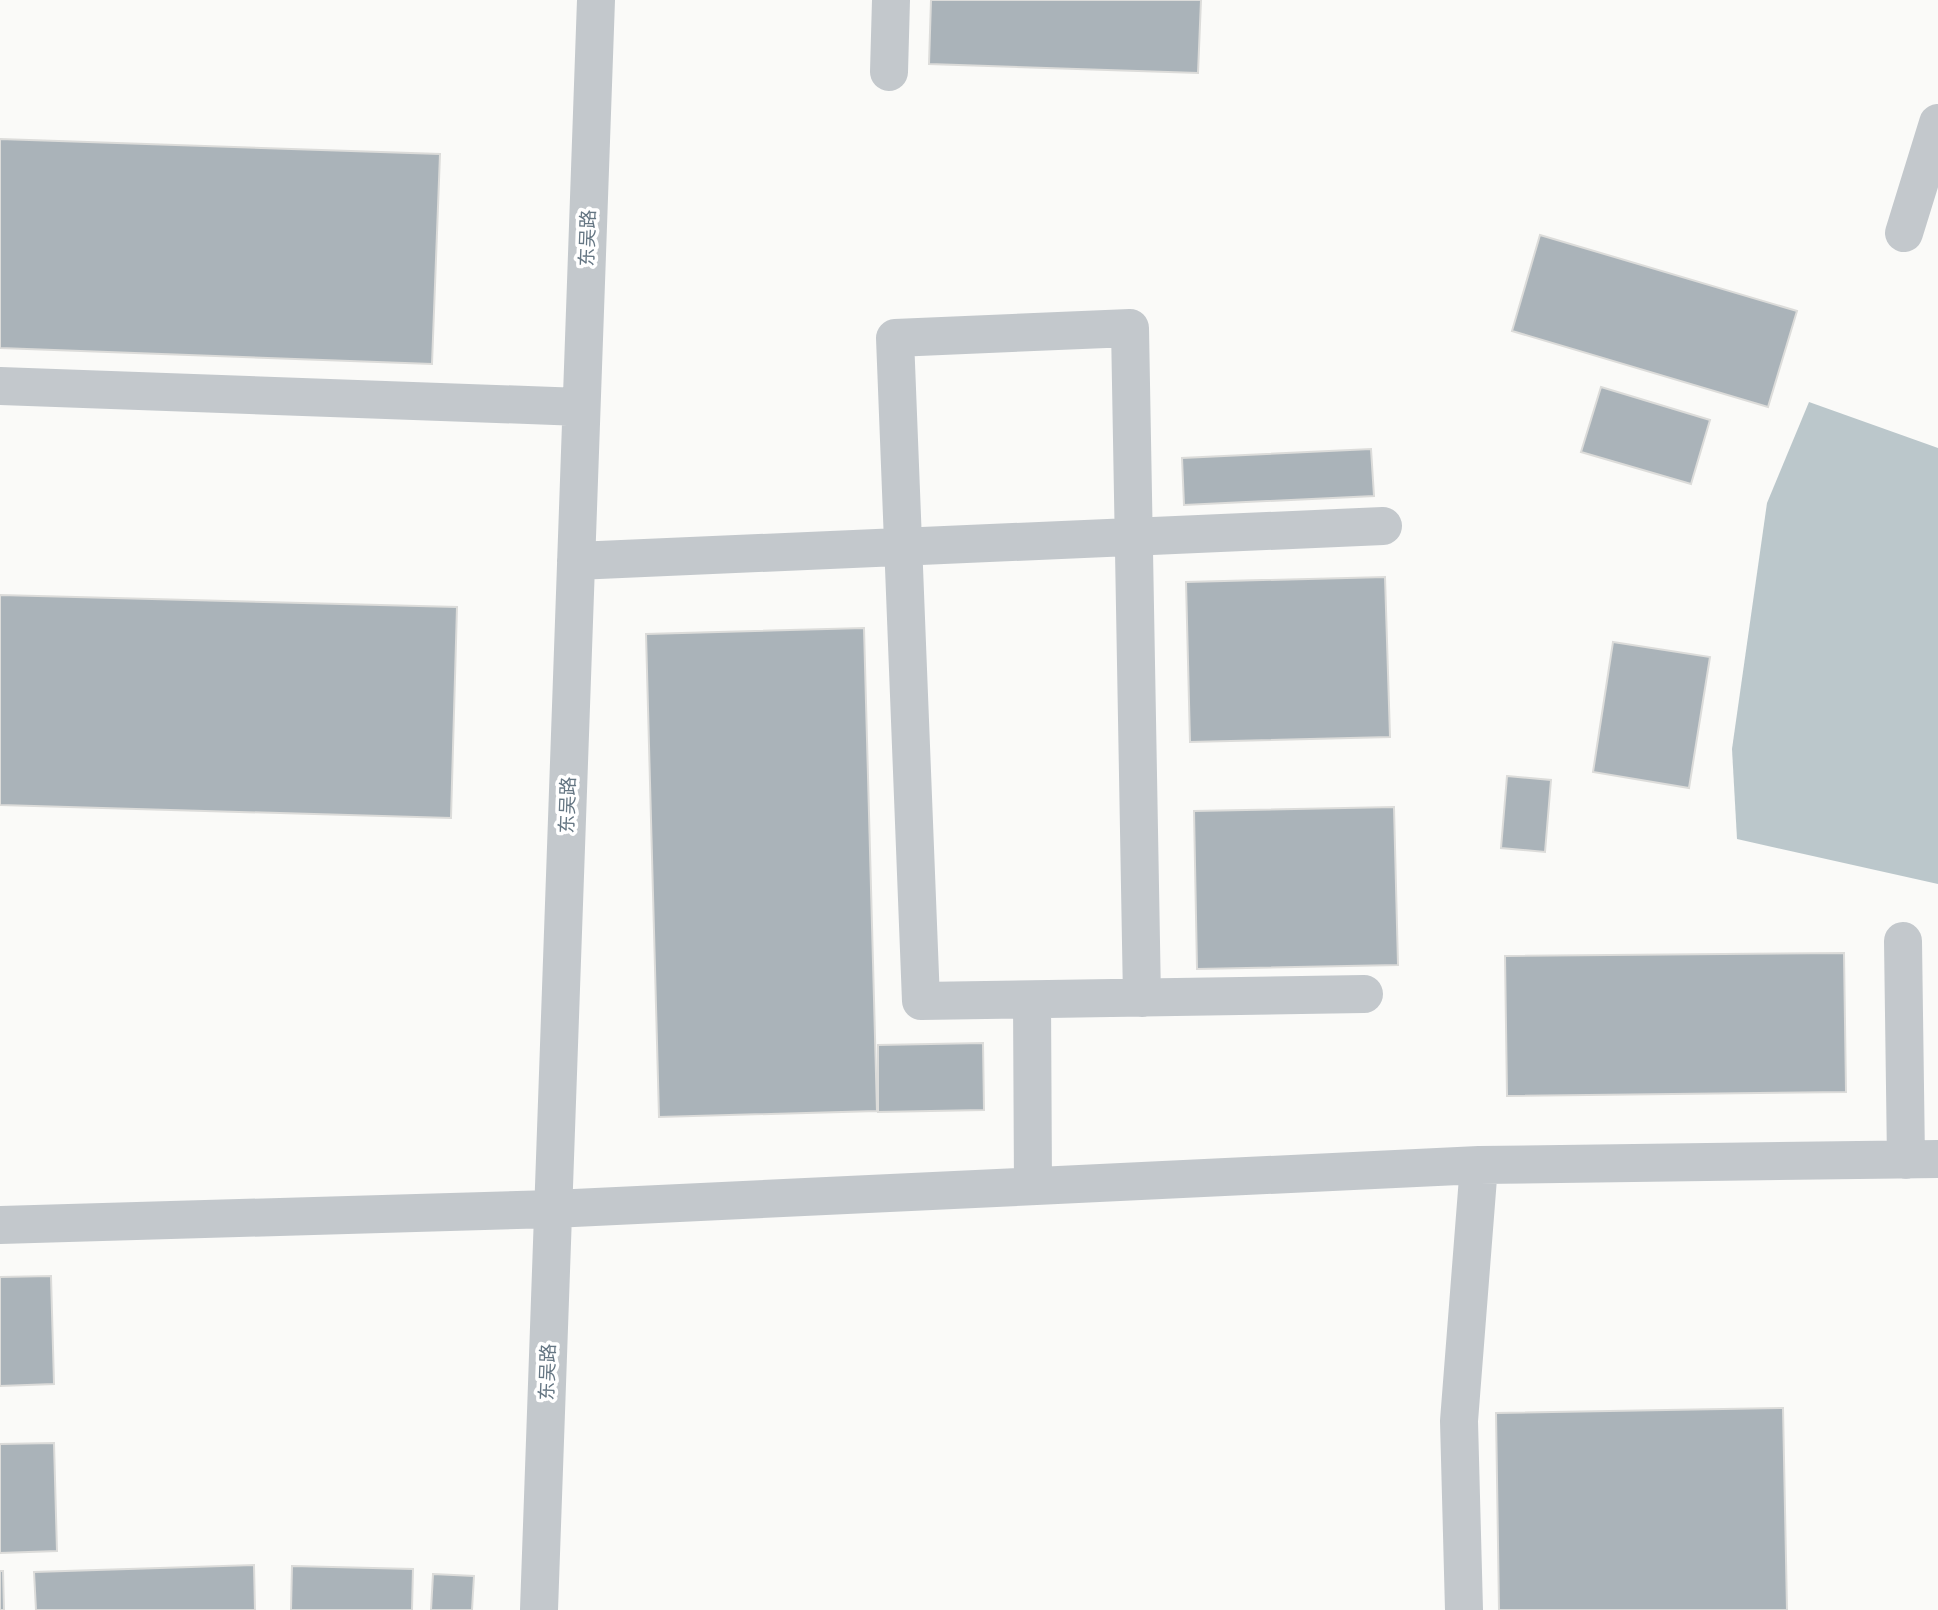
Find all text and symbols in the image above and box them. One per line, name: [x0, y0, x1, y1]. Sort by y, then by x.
street label: 东吴路: [574, 209, 600, 267]
street label: 东吴路: [554, 776, 580, 834]
street label: 东吴路: [534, 1343, 560, 1401]

